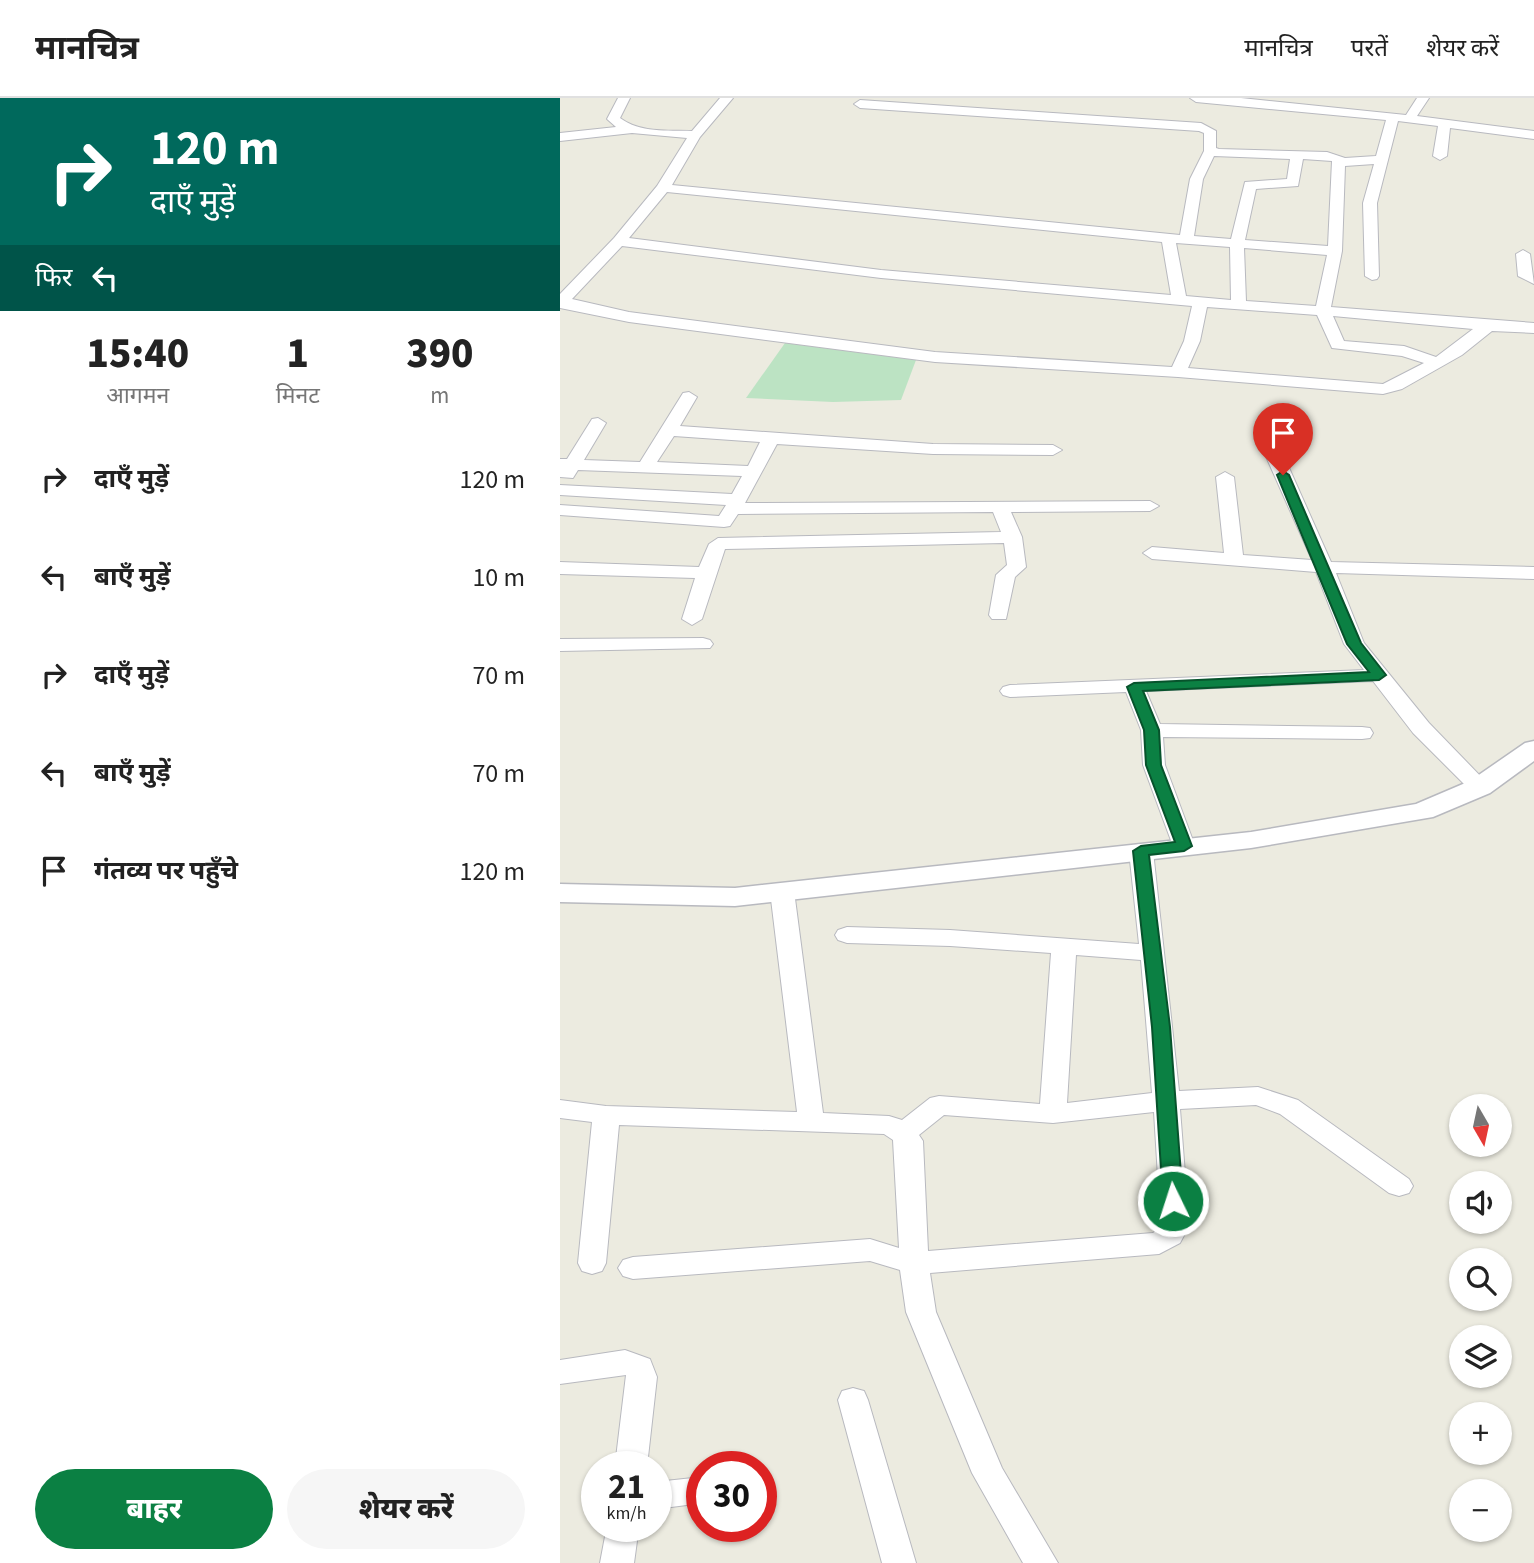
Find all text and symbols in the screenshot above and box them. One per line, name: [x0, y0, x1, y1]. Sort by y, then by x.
text: मानचित्र: [35, 25, 139, 72]
text: मानचित्र: [1244, 31, 1313, 66]
text: परतें: [1351, 31, 1388, 66]
text: शेयर करें: [1426, 31, 1499, 66]
text: 120 m: [150, 114, 279, 184]
icon: right: [35, 126, 126, 217]
text: दाएँ मुड़ें: [150, 179, 236, 225]
text: फिर: [35, 259, 72, 296]
icon: left: [86, 259, 124, 297]
text: 15:40: [86, 324, 189, 384]
text: 1: [286, 324, 309, 384]
text: 390: [406, 324, 474, 384]
text: आगमन: [106, 379, 169, 412]
text: मिनट: [276, 379, 320, 412]
text: m: [430, 379, 449, 412]
pin: [1253, 403, 1313, 475]
icon: arrive: [1264, 414, 1302, 452]
icon: right: [35, 460, 73, 498]
text: दाएँ मुड़ें: [94, 460, 169, 497]
text: 120 m: [459, 461, 525, 498]
icon: left: [35, 558, 73, 596]
text: बाएँ मुड़ें: [94, 558, 171, 595]
text: 10 m: [472, 559, 525, 596]
icon: right: [35, 656, 73, 694]
text: दाएँ मुड़ें: [94, 656, 169, 693]
text: 70 m: [472, 657, 525, 694]
icon: left: [35, 754, 73, 792]
text: बाएँ मुड़ें: [94, 754, 171, 791]
text: 70 m: [472, 755, 525, 792]
icon: arrive: [35, 852, 73, 890]
text: गंतव्य पर पहुँचे: [94, 852, 238, 889]
text: 120 m: [459, 853, 525, 890]
north arrow: [1449, 1094, 1512, 1157]
map controls: [1449, 1094, 1512, 1542]
position arrow: [1136, 1164, 1210, 1238]
button: sound: [1449, 1171, 1512, 1234]
button: search: [1449, 1248, 1512, 1311]
button: layers: [1449, 1325, 1512, 1388]
button: +: [1449, 1402, 1512, 1465]
speed limit sign: 30: [686, 1451, 777, 1542]
text: 21: [608, 1462, 645, 1512]
button: बाहर: [35, 1469, 273, 1549]
button: शेयर करें: [287, 1469, 525, 1549]
button: −: [1449, 1479, 1512, 1542]
text: km/h: [607, 1501, 646, 1526]

